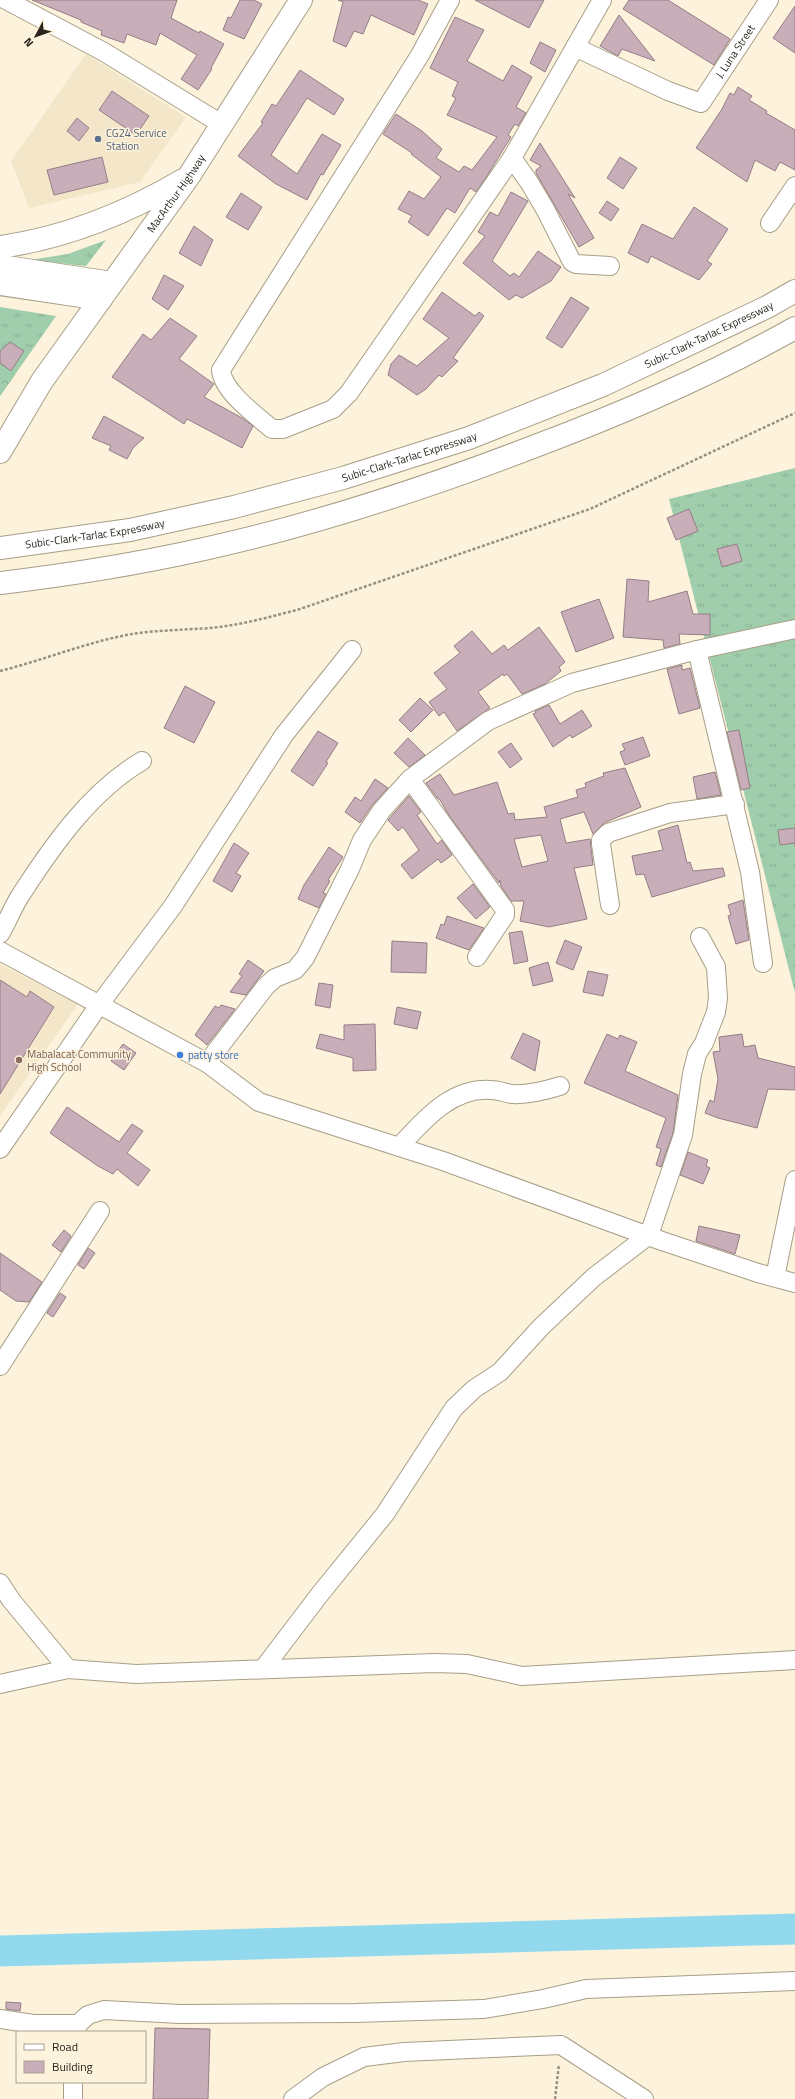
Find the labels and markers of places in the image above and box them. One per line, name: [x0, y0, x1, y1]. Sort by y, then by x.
place label: CG24 Service Station: [106, 125, 167, 154]
marker: CG24 Service Station: [93, 134, 103, 144]
place label: Mabalacat Community High School: [27, 1046, 132, 1075]
place label: patty store: [188, 1047, 239, 1063]
marker: patty store: [175, 1050, 185, 1060]
marker: Mabalacat Community High School: [14, 1055, 24, 1065]

